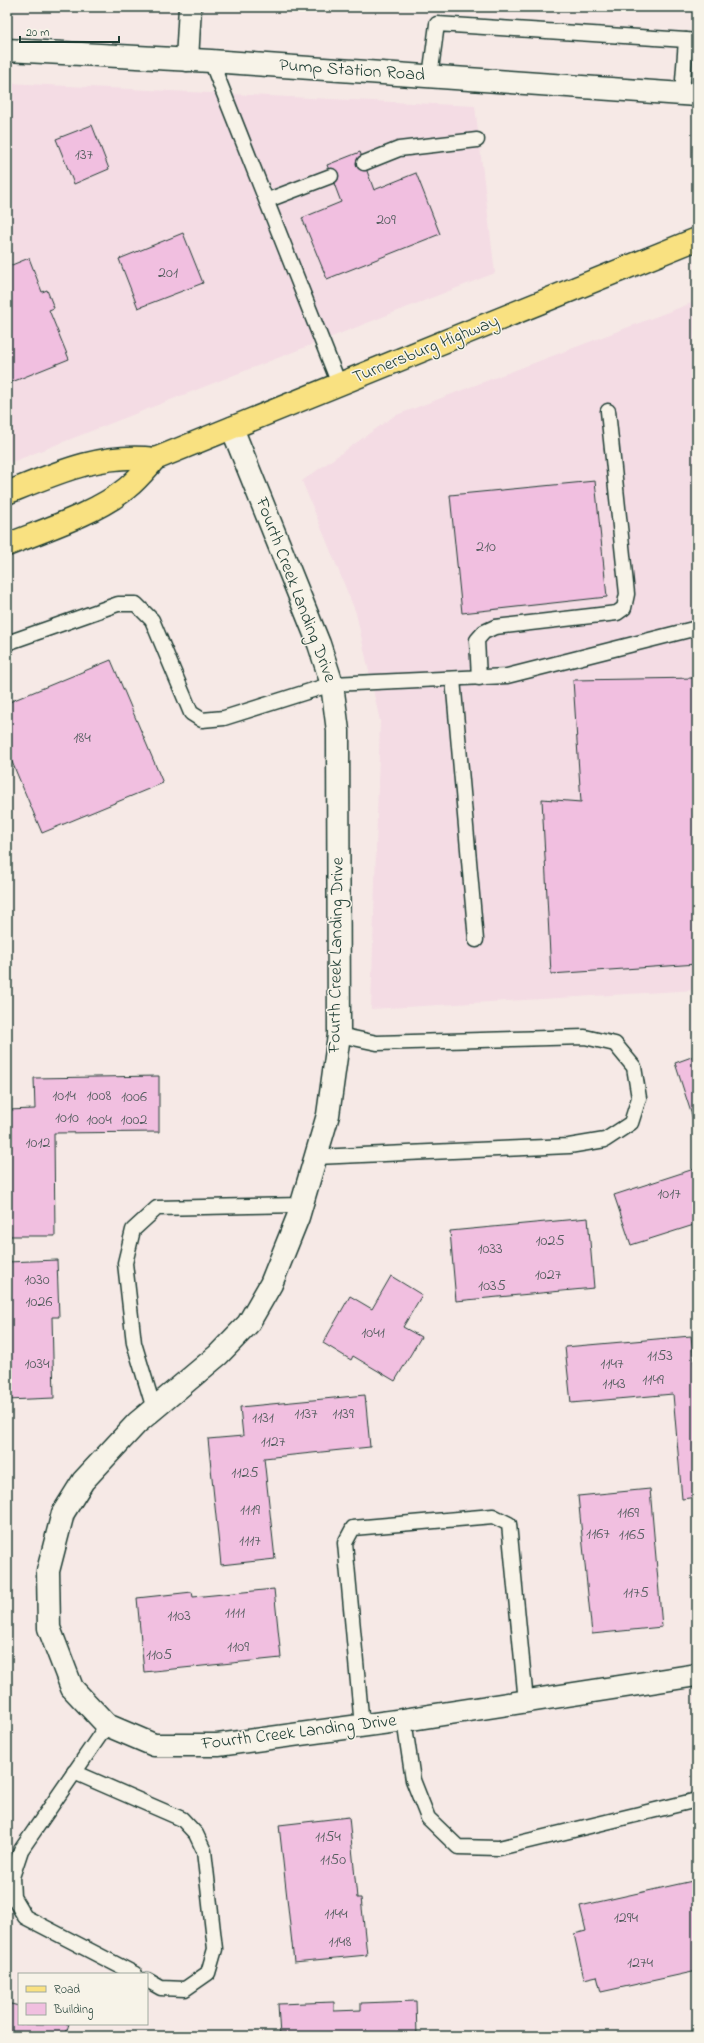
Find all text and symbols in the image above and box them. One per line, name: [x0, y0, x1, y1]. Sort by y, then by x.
scale bar: [20, 18, 119, 44]
text: 20 m: [26, 24, 49, 42]
street label: Pump Station Road: [278, 53, 426, 89]
house number: 137: [75, 143, 94, 167]
house number: 209: [376, 208, 396, 232]
house number: 201: [158, 261, 178, 285]
street label: Turnersburg Highway: [349, 309, 503, 392]
street label: Fourth Creek Landing Drive: [246, 493, 343, 687]
house number: 210: [476, 535, 496, 559]
house number: 184: [73, 726, 91, 750]
street label: Fourth Creek Landing Drive: [322, 856, 353, 1054]
house number: 1014: [52, 1084, 76, 1108]
house number: 1008: [87, 1084, 111, 1108]
house number: 1006: [121, 1085, 147, 1109]
house number: 1010: [55, 1106, 79, 1130]
house number: 1004: [86, 1108, 112, 1132]
house number: 1002: [121, 1108, 147, 1132]
house number: 1012: [25, 1131, 51, 1155]
house number: 1017: [657, 1182, 681, 1206]
house number: 1025: [535, 1229, 565, 1253]
house number: 1033: [477, 1237, 503, 1261]
house number: 1027: [535, 1263, 562, 1287]
house number: 1030: [24, 1268, 50, 1292]
house number: 1035: [478, 1274, 506, 1298]
house number: 1026: [26, 1290, 53, 1314]
house number: 1041: [361, 1321, 385, 1345]
house number: 1153: [647, 1344, 673, 1368]
house number: 1034: [24, 1352, 50, 1376]
house number: 1147: [600, 1352, 624, 1376]
house number: 1149: [642, 1368, 664, 1392]
house number: 1143: [602, 1372, 626, 1396]
house number: 1137: [294, 1402, 318, 1426]
house number: 1139: [332, 1402, 354, 1426]
house number: 1131: [252, 1406, 274, 1430]
house number: 1127: [261, 1430, 286, 1454]
house number: 1125: [231, 1461, 259, 1485]
house number: 1119: [240, 1498, 260, 1522]
house number: 1169: [617, 1501, 639, 1525]
house number: 1167: [586, 1522, 610, 1546]
house number: 1165: [619, 1523, 645, 1547]
house number: 1117: [239, 1529, 261, 1553]
house number: 1175: [623, 1581, 649, 1605]
house number: 1111: [225, 1601, 245, 1625]
house number: 1103: [167, 1604, 191, 1628]
house number: 1109: [227, 1635, 249, 1659]
house number: 1105: [146, 1643, 172, 1667]
street label: Fourth Creek Landing Drive: [199, 1708, 399, 1759]
house number: 1154: [315, 1825, 341, 1849]
house number: 1150: [320, 1848, 346, 1872]
house number: 1144: [324, 1902, 348, 1926]
house number: 1294: [614, 1906, 639, 1930]
house number: 1148: [329, 1930, 351, 1954]
house number: 1274: [627, 1951, 654, 1975]
legend: [18, 1973, 148, 2025]
text: Road: [54, 1981, 80, 1999]
text: Building: [53, 2001, 93, 2020]

